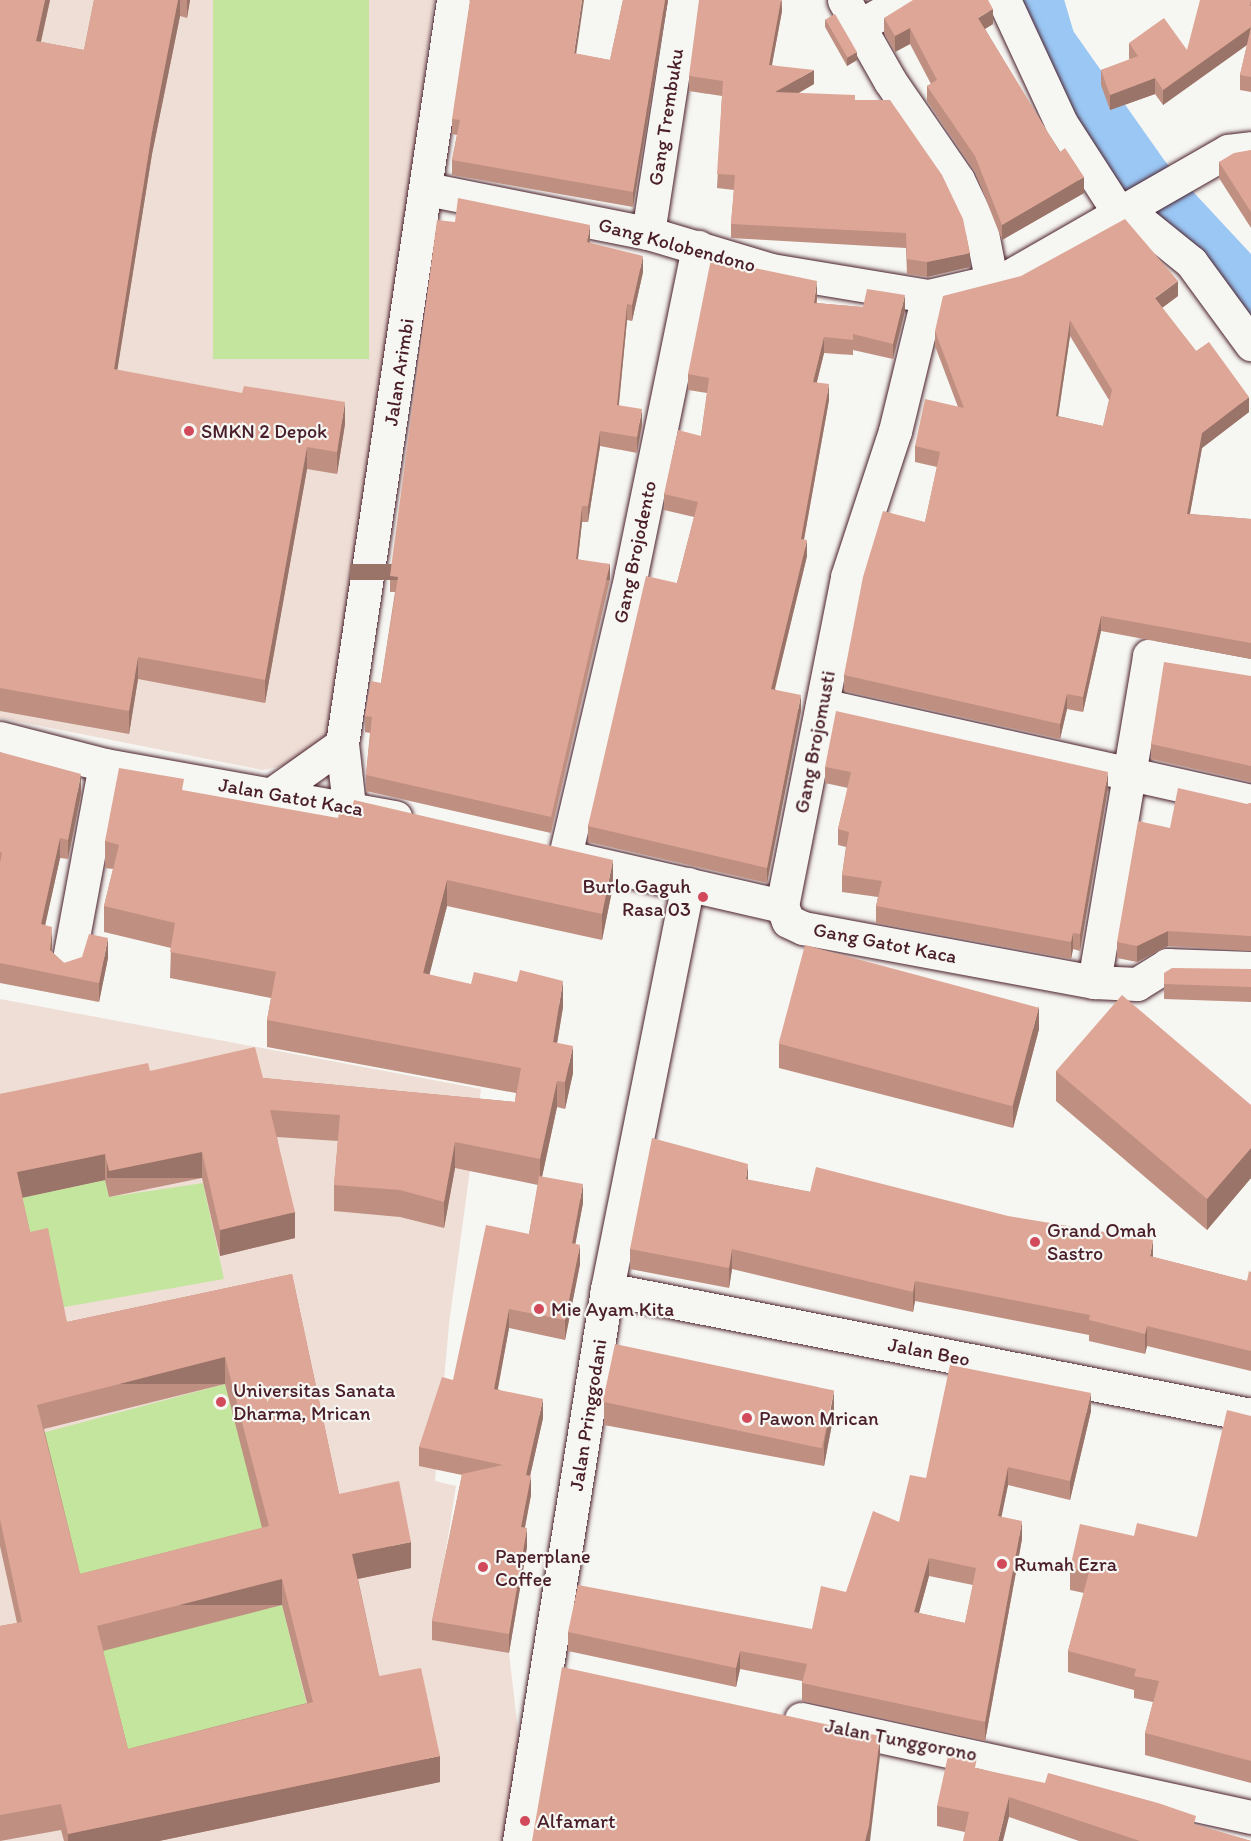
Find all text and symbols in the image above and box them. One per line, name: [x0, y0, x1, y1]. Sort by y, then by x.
street label: Gang Trembuku: [643, 48, 689, 186]
street label: Gang Kolobendono: [595, 212, 759, 278]
street label: Jalan Arimbi: [379, 317, 419, 427]
place label: SMKN 2 Depok: [201, 419, 328, 443]
marker: SMKN 2 Depok: [182, 424, 196, 438]
street label: Gang Brojodento: [608, 478, 662, 626]
street label: Gang Brojomusti: [789, 668, 841, 816]
street label: Jalan Gatot Kaca: [217, 772, 365, 822]
place label: Burlo Gaguh Rasa 03: [583, 874, 691, 921]
marker: Burlo Gaguh Rasa 03: [696, 890, 710, 904]
street label: Gang Gatot Kaca: [811, 917, 959, 969]
place label: Grand Omah Sastro: [1047, 1218, 1157, 1265]
marker: Grand Omah Sastro: [1028, 1235, 1042, 1249]
place label: Mie Ayam Kita: [551, 1297, 674, 1321]
marker: Mie Ayam Kita: [532, 1302, 546, 1316]
street label: Jalan Beo: [886, 1332, 972, 1372]
street label: Jalan Pringgodani: [564, 1337, 612, 1493]
place label: Universitas Sanata Dharma, Mrican: [233, 1378, 395, 1425]
marker: Universitas Sanata Dharma, Mrican: [214, 1395, 228, 1409]
place label: Pawon Mrican: [759, 1406, 878, 1430]
marker: Pawon Mrican: [740, 1411, 754, 1425]
place label: Paperplane Coffee: [495, 1544, 591, 1591]
place label: Rumah Ezra: [1014, 1552, 1117, 1576]
marker: Rumah Ezra: [995, 1557, 1009, 1571]
marker: Paperplane Coffee: [476, 1560, 490, 1574]
street label: Jalan Tunggorono: [824, 1714, 978, 1766]
place label: Alfamart: [537, 1809, 616, 1833]
marker: Alfamart: [518, 1814, 532, 1828]

